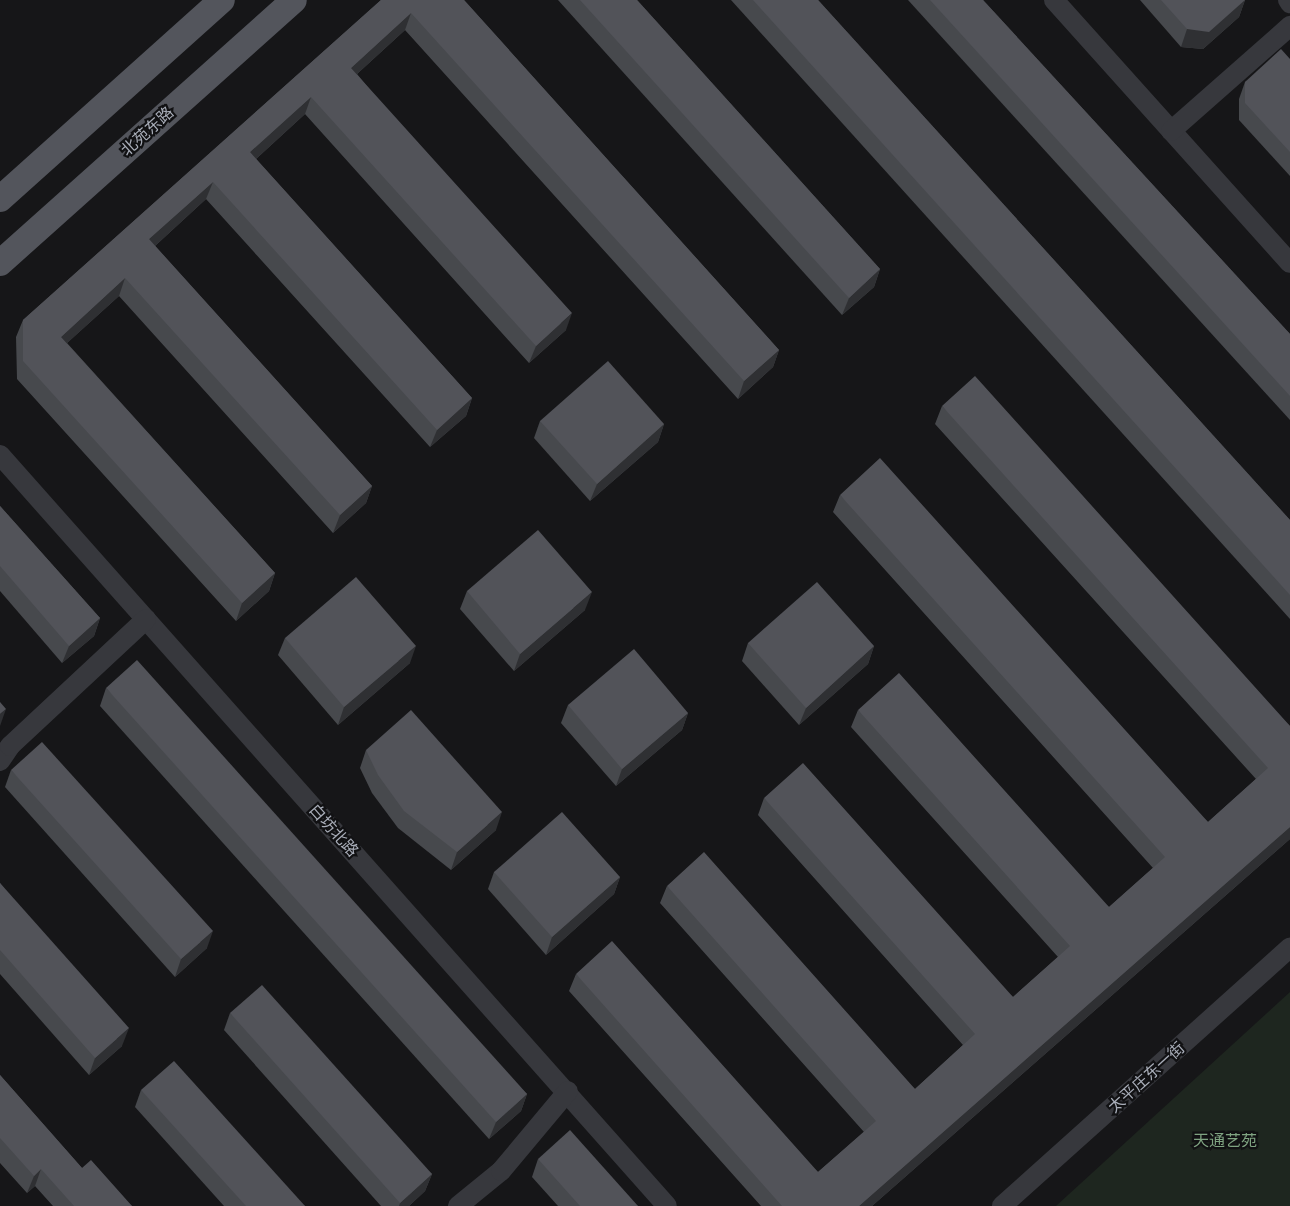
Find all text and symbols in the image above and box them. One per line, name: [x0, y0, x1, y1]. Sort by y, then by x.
street label: 北苑东路: [117, 102, 177, 160]
street label: 白坊北路: [305, 800, 363, 860]
street label: 太平庄东一街: [1104, 1038, 1188, 1116]
park label: 天通艺苑: [1193, 1130, 1257, 1150]

